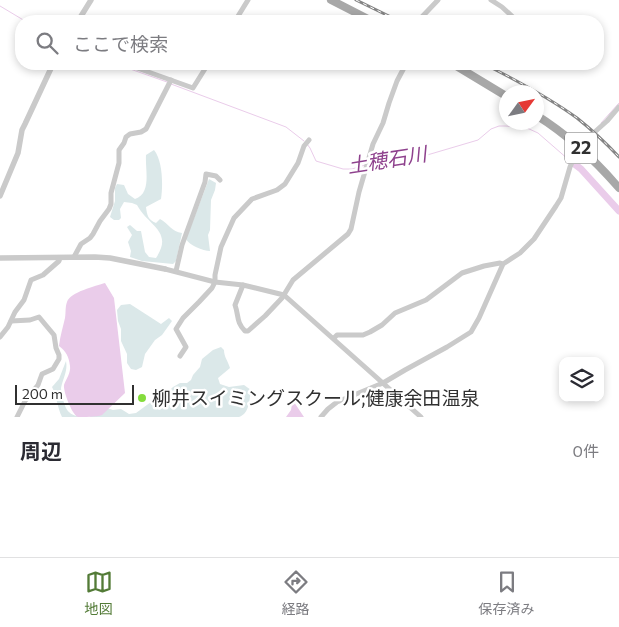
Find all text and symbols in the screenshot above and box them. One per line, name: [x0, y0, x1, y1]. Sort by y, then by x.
search box: [15, 15, 604, 70]
icon: search: [33, 29, 61, 57]
text: ここで検索: [73, 32, 168, 55]
north arrow: [499, 85, 544, 130]
road number: 22: [565, 132, 597, 164]
water label: 土穂石川: [345, 141, 430, 177]
map controls: [559, 357, 604, 402]
button: layers: [559, 357, 604, 402]
scale bar: [15, 382, 134, 405]
text: 200 m: [22, 385, 63, 402]
place label: 柳井スイミングスクール;健康余田温泉: [152, 386, 480, 409]
marker: 柳井スイミングスクール;健康余田温泉: [136, 392, 148, 404]
text: 周辺: [20, 438, 62, 463]
text: 0件: [573, 441, 599, 460]
tab: 地図: [85, 568, 113, 618]
tab: 経路: [282, 568, 310, 618]
tab: 保存済み: [479, 568, 535, 618]

